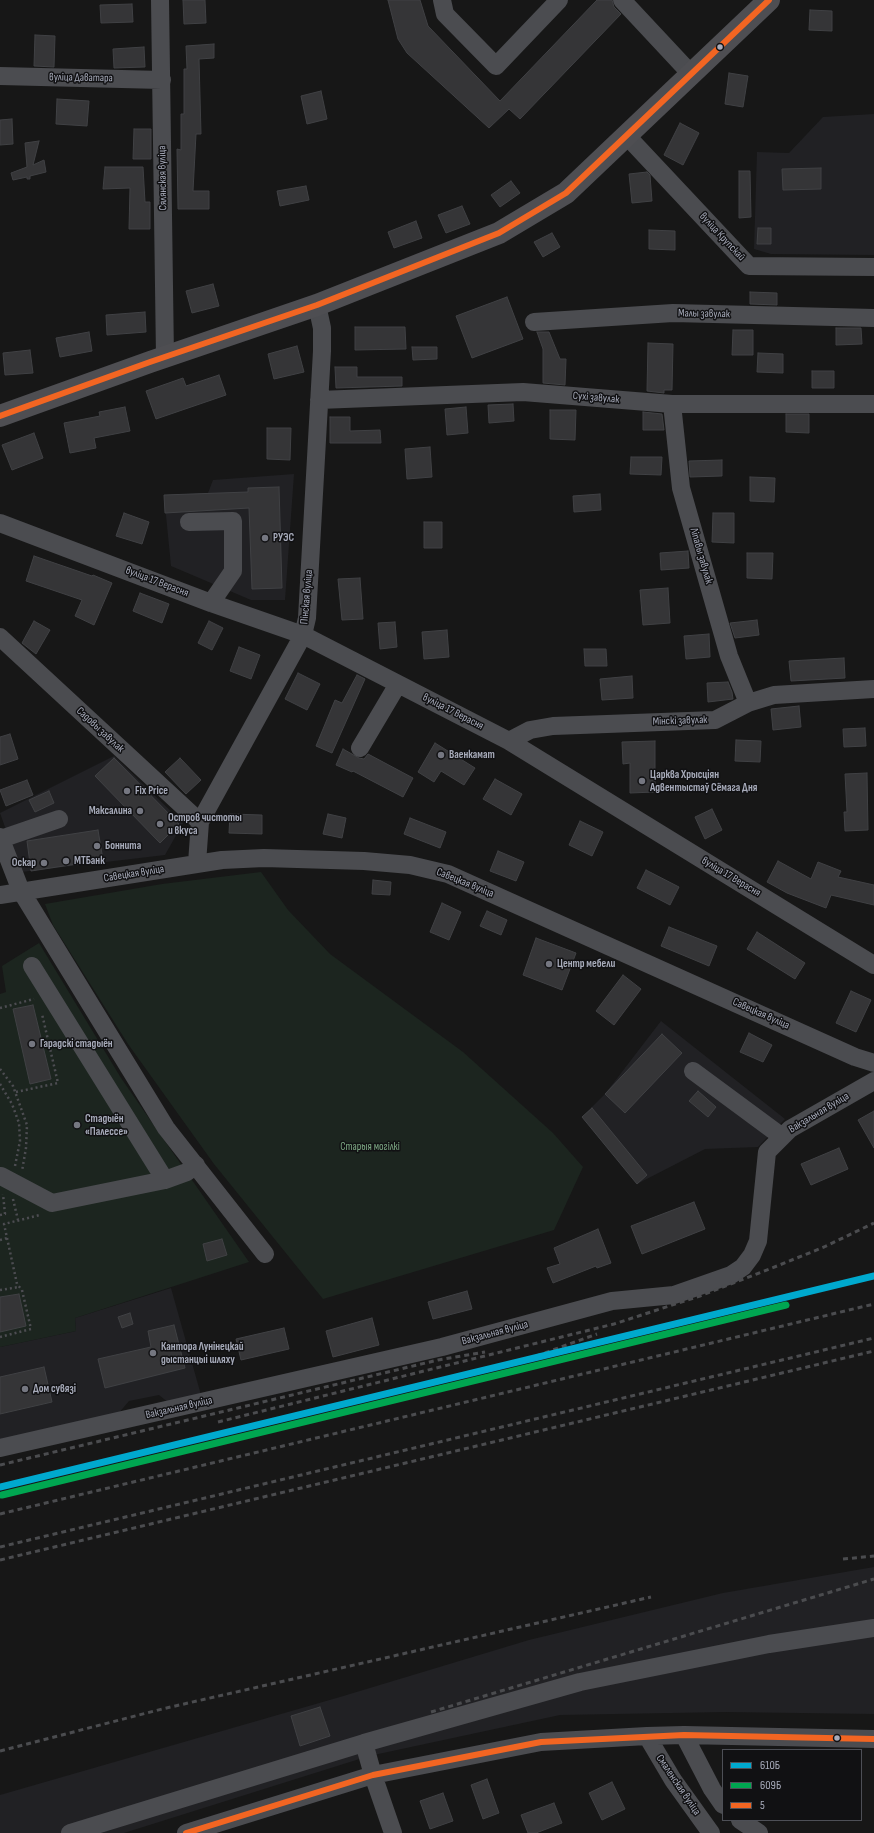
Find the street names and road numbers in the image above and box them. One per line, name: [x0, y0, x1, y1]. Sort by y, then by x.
street label: вуліца Даватара: [49, 71, 113, 85]
street label: Сялянская вуліца: [156, 146, 170, 210]
street label: вуліца Крупскай: [696, 210, 748, 264]
street label: Малы завулак: [678, 307, 730, 321]
street label: Сухі завулак: [572, 389, 620, 407]
street label: Ліпавы завулак: [687, 527, 715, 585]
street label: вуліца 17 Верасня: [124, 564, 190, 600]
street label: Пінская вуліца: [298, 569, 316, 625]
street label: вуліца 17 Верасня: [420, 691, 486, 733]
street label: Садовы завулак: [73, 705, 127, 755]
street label: Мінскі завулак: [652, 713, 708, 729]
street label: вуліца 17 Верасня: [699, 854, 763, 900]
street label: Савецкая вуліца: [103, 863, 165, 885]
street label: Савецкая вуліца: [434, 865, 496, 901]
street label: Савецкая вуліца: [730, 996, 792, 1032]
street label: Вакзальная вуліца: [786, 1090, 852, 1136]
street label: Вакзальная вуліца: [460, 1318, 530, 1348]
street label: Вакзальная вуліца: [144, 1394, 214, 1422]
street label: Смаленская вуліца: [653, 1752, 703, 1818]

